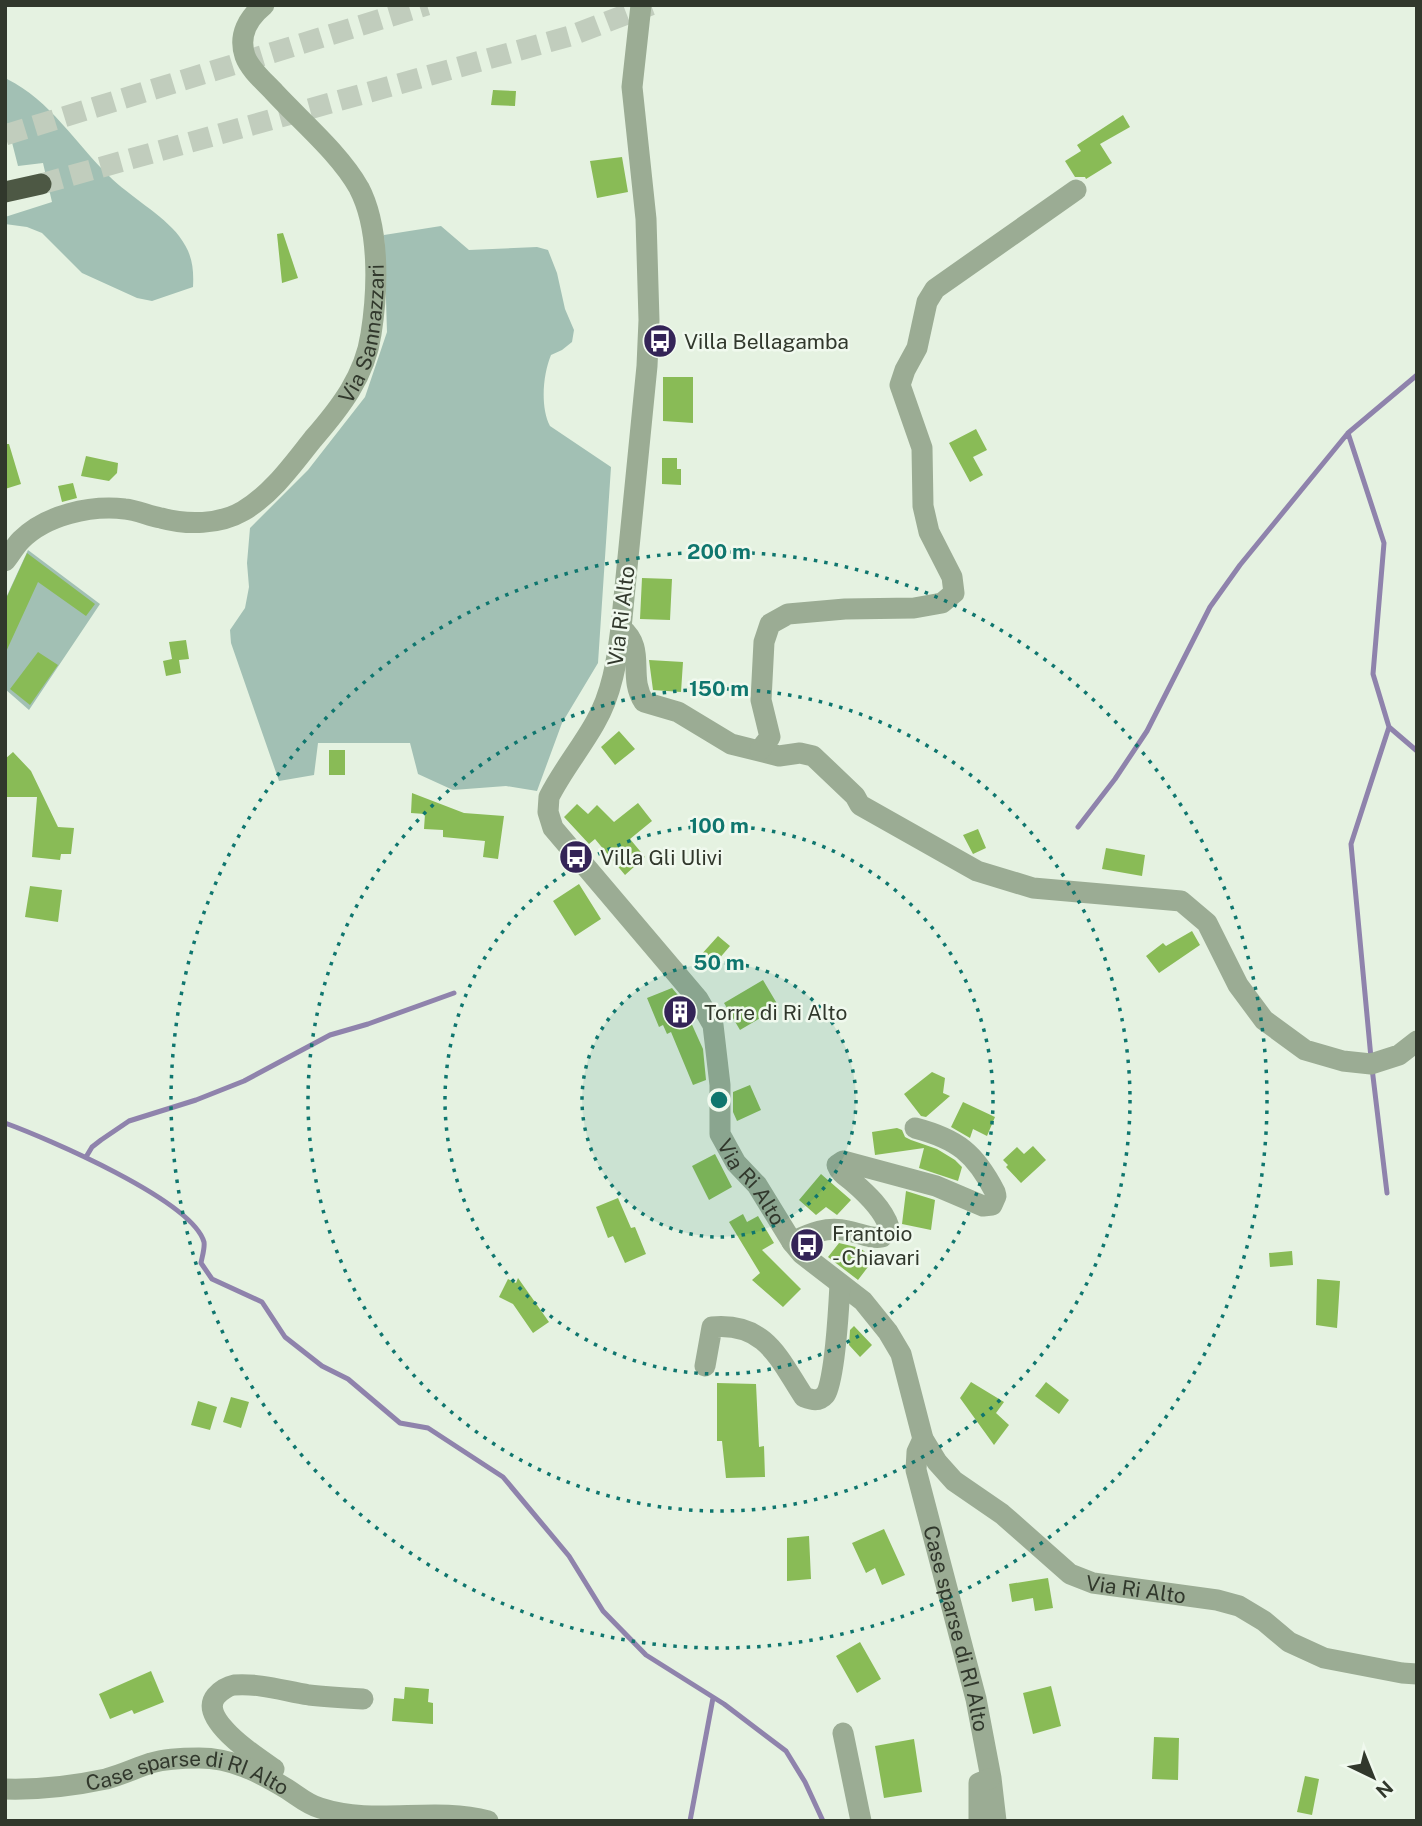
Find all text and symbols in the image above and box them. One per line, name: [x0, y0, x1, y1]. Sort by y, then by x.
street label: Via Sannazzari: [333, 264, 388, 408]
bus stop icon: Villa Bellagamba: [641, 322, 679, 360]
place label: Villa Bellagamba: [684, 329, 849, 354]
text: 200 m: [687, 539, 751, 564]
street label: Via Ri Alto: [602, 565, 640, 667]
text: 150 m: [689, 676, 749, 701]
text: 100 m: [689, 813, 749, 838]
bus stop icon: Villa Gli Ulivi: [557, 838, 595, 876]
place label: Villa Gli Ulivi: [600, 845, 722, 870]
text: 50 m: [693, 950, 745, 975]
building icon: Torre di Ri Alto: [661, 993, 699, 1031]
place label: Torre di Ri Alto: [704, 1000, 847, 1025]
centre of rings: [707, 1088, 731, 1112]
street label: Via Ri Alto: [713, 1134, 791, 1229]
place label: Frantoio - Chiavari: [832, 1221, 920, 1270]
bus stop icon: Frantoio - Chiavari: [788, 1226, 826, 1264]
street label: Case sparse di RI Alto: [919, 1523, 994, 1734]
street label: Via Ri Alto: [1084, 1570, 1188, 1608]
north arrow: [1338, 1742, 1408, 1812]
street label: Case sparse di RI Alto: [83, 1745, 294, 1800]
text: N: [1372, 1776, 1398, 1803]

